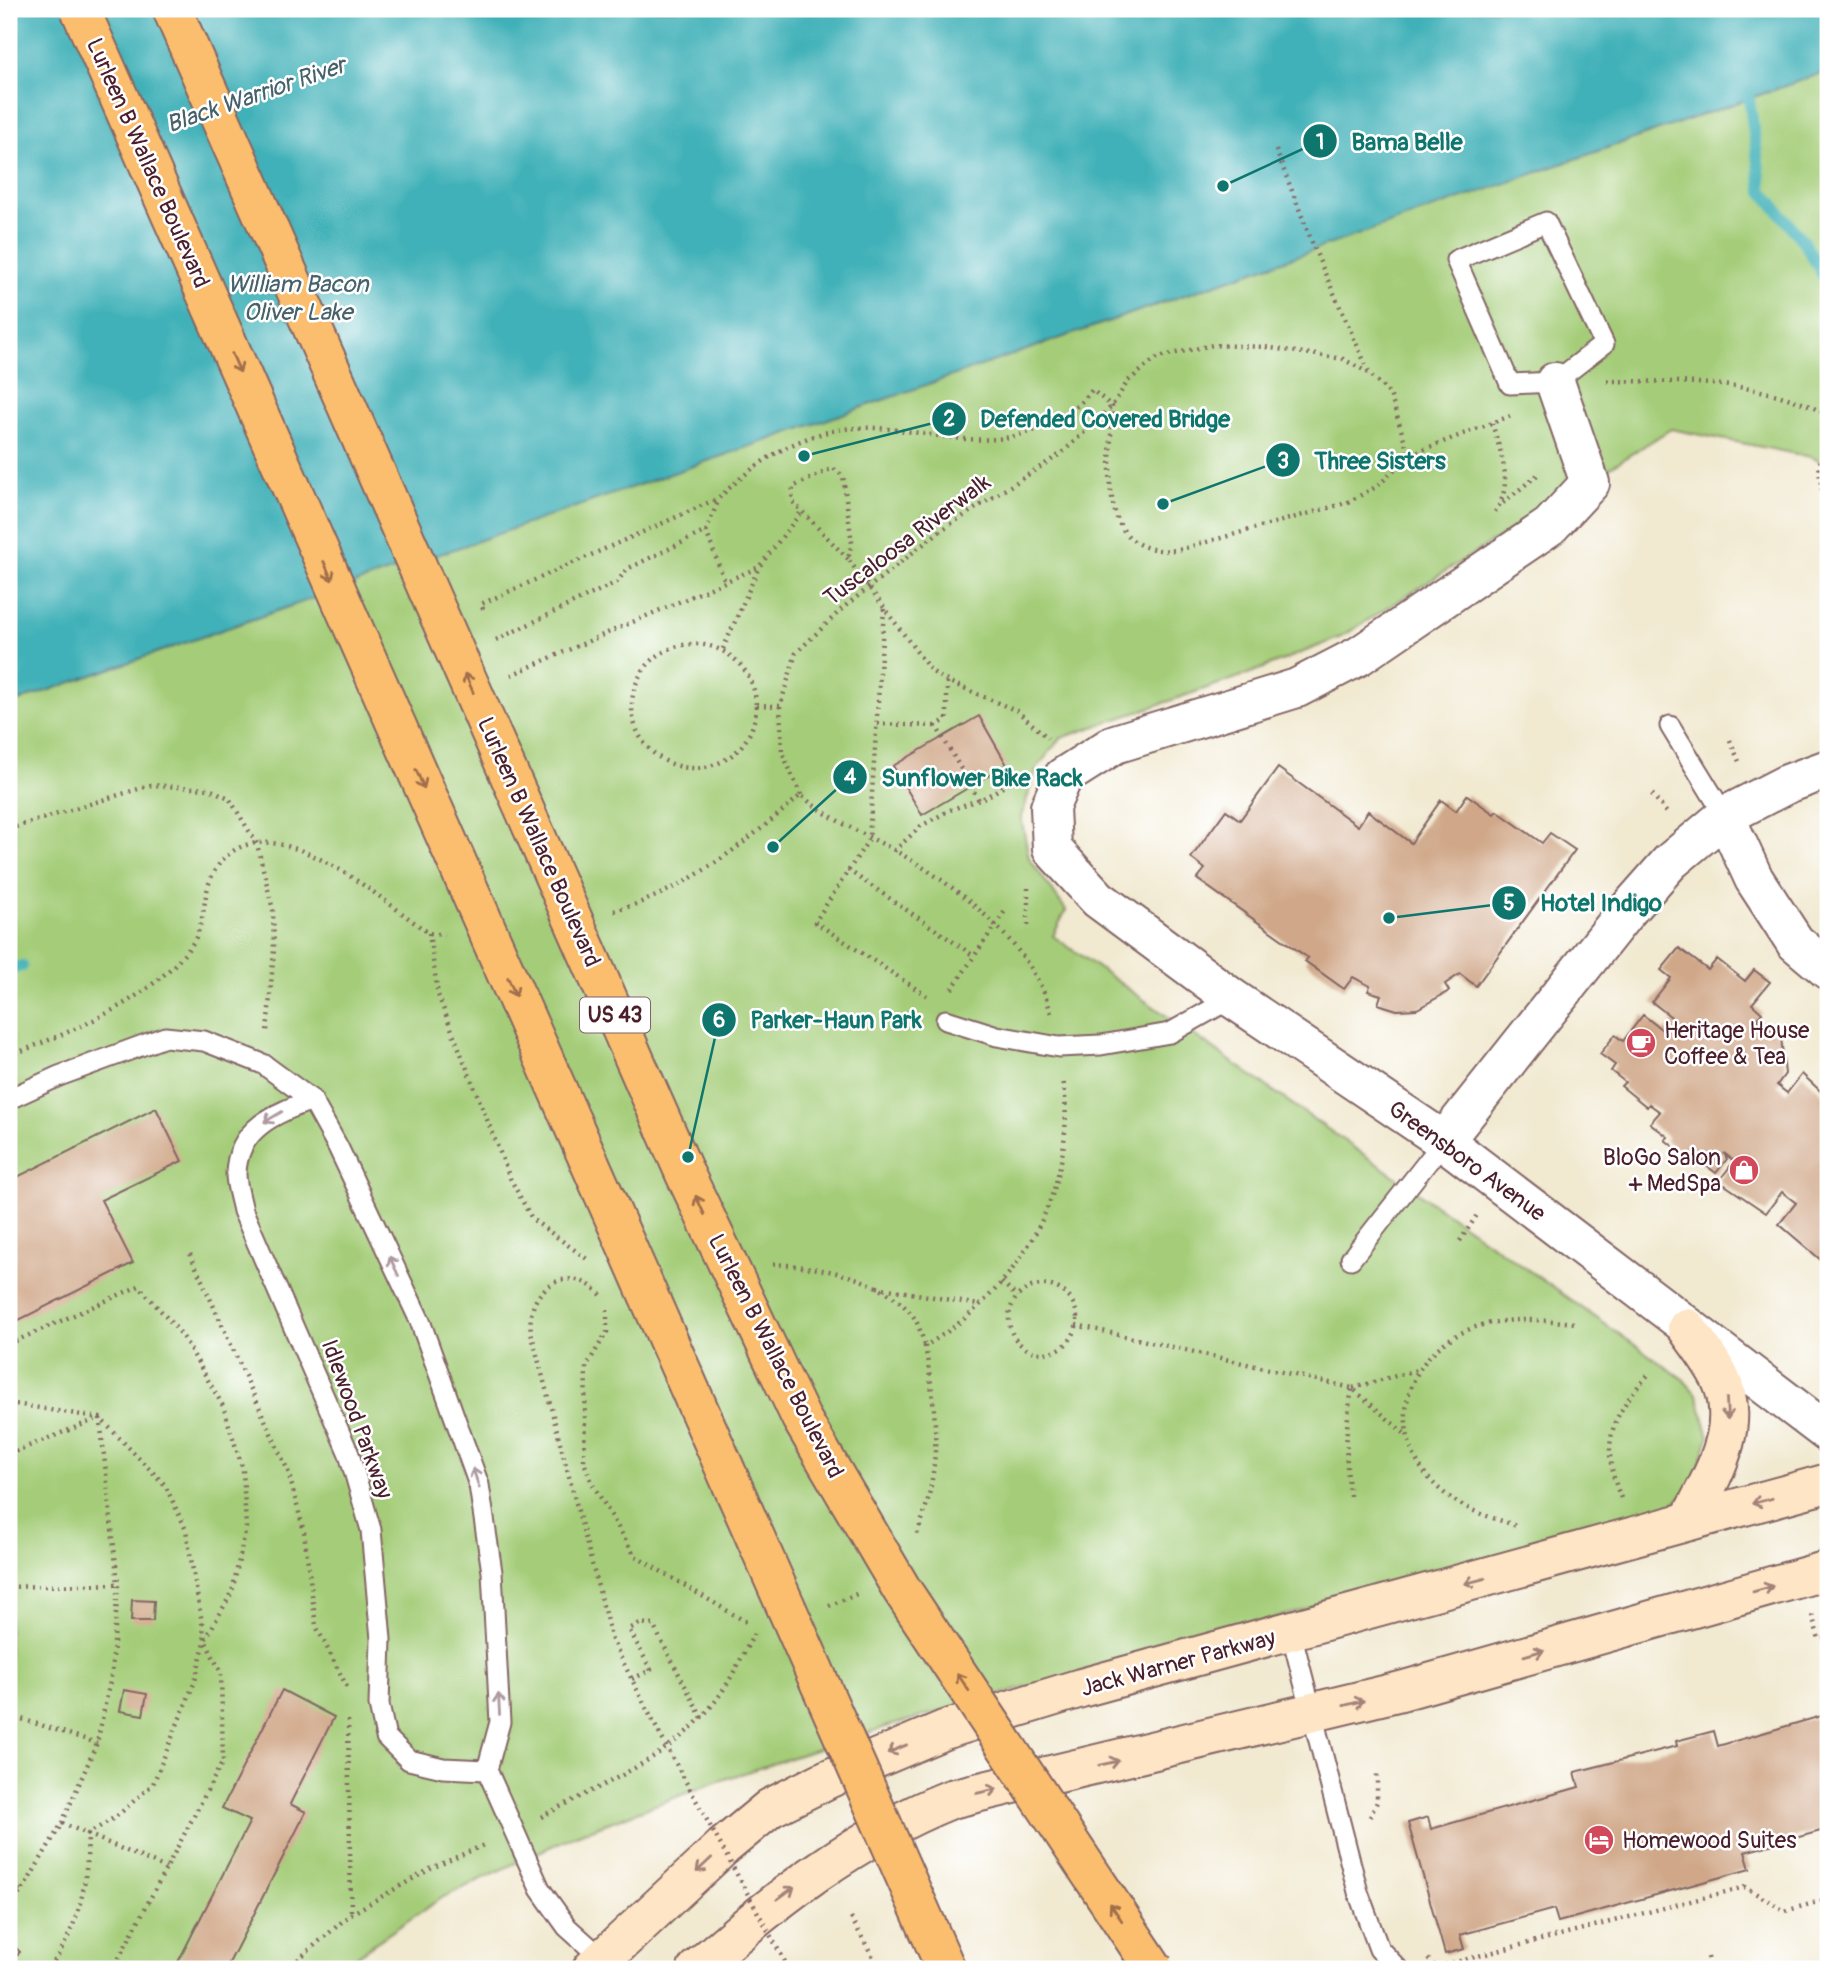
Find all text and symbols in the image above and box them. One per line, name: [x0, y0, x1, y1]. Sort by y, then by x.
street label: Lurleen B Wallace Boulevard: [80, 34, 216, 292]
water label: Black Warrior River: [163, 50, 353, 139]
callout: Bama Belle: [1303, 119, 1477, 164]
text: Bama Belle: [1351, 128, 1464, 157]
text: 1: [1316, 129, 1324, 156]
water label: William Bacon Oliver Lake: [227, 270, 370, 327]
one-way arrow: [231, 351, 244, 373]
callout: Defended Covered Bridge: [931, 397, 1244, 442]
text: Defended Covered Bridge: [980, 405, 1231, 434]
text: 2: [943, 406, 955, 433]
callout: Three Sisters: [1266, 438, 1460, 483]
text: Three Sisters: [1313, 447, 1446, 476]
text: 3: [1277, 448, 1289, 475]
street label: Tuscaloosa Riverwalk: [818, 467, 997, 612]
one-way arrow: [322, 559, 335, 581]
one-way arrow: [462, 673, 475, 695]
street label: Lurleen B Wallace Boulevard: [471, 713, 607, 971]
callout: Sunflower Bike Rack: [832, 755, 1097, 800]
text: 4: [844, 764, 857, 791]
text: Sunflower Bike Rack: [881, 764, 1084, 793]
one-way arrow: [414, 768, 427, 789]
callout: Hotel Indigo: [1492, 880, 1676, 925]
text: Hotel Indigo: [1540, 889, 1662, 918]
text: 5: [1503, 890, 1515, 917]
one-way arrow: [506, 976, 519, 997]
callout: Parker-Haun Park: [702, 997, 936, 1042]
road number: US 43: [580, 998, 650, 1032]
text: Parker-Haun Park: [750, 1006, 923, 1035]
text: 6: [713, 1007, 725, 1034]
place label: Heritage House Coffee & Tea: [1664, 1016, 1810, 1071]
cafe icon: Heritage House Coffee & Tea: [1624, 1026, 1658, 1060]
street label: Greensboro Avenue: [1383, 1094, 1552, 1228]
one-way arrow: [264, 1110, 284, 1124]
place label: BloGo Salon + MedSpa: [1603, 1143, 1721, 1198]
shop icon: BloGo Salon + MedSpa: [1727, 1153, 1761, 1187]
one-way arrow: [693, 1195, 706, 1216]
street label: Lurleen B Wallace Boulevard: [702, 1229, 850, 1483]
one-way arrow: [387, 1256, 400, 1277]
street label: Idlewood Parkway: [315, 1335, 399, 1503]
one-way arrow: [1720, 1397, 1733, 1420]
one-way arrow: [469, 1467, 482, 1489]
one-way arrow: [1752, 1496, 1774, 1509]
one-way arrow: [1464, 1576, 1486, 1589]
one-way arrow: [1751, 1582, 1773, 1595]
street label: Jack Warner Parkway: [1077, 1623, 1279, 1703]
one-way arrow: [1522, 1646, 1544, 1659]
one-way arrow: [956, 1673, 970, 1693]
one-way arrow: [492, 1693, 505, 1715]
one-way arrow: [1342, 1696, 1365, 1709]
one-way arrow: [887, 1744, 909, 1757]
one-way arrow: [1097, 1756, 1120, 1769]
one-way arrow: [975, 1783, 998, 1797]
hotel icon: Homewood Suites: [1582, 1823, 1616, 1857]
place label: Homewood Suites: [1622, 1826, 1796, 1855]
one-way arrow: [696, 1856, 713, 1873]
one-way arrow: [776, 1886, 795, 1901]
one-way arrow: [1109, 1903, 1123, 1923]

